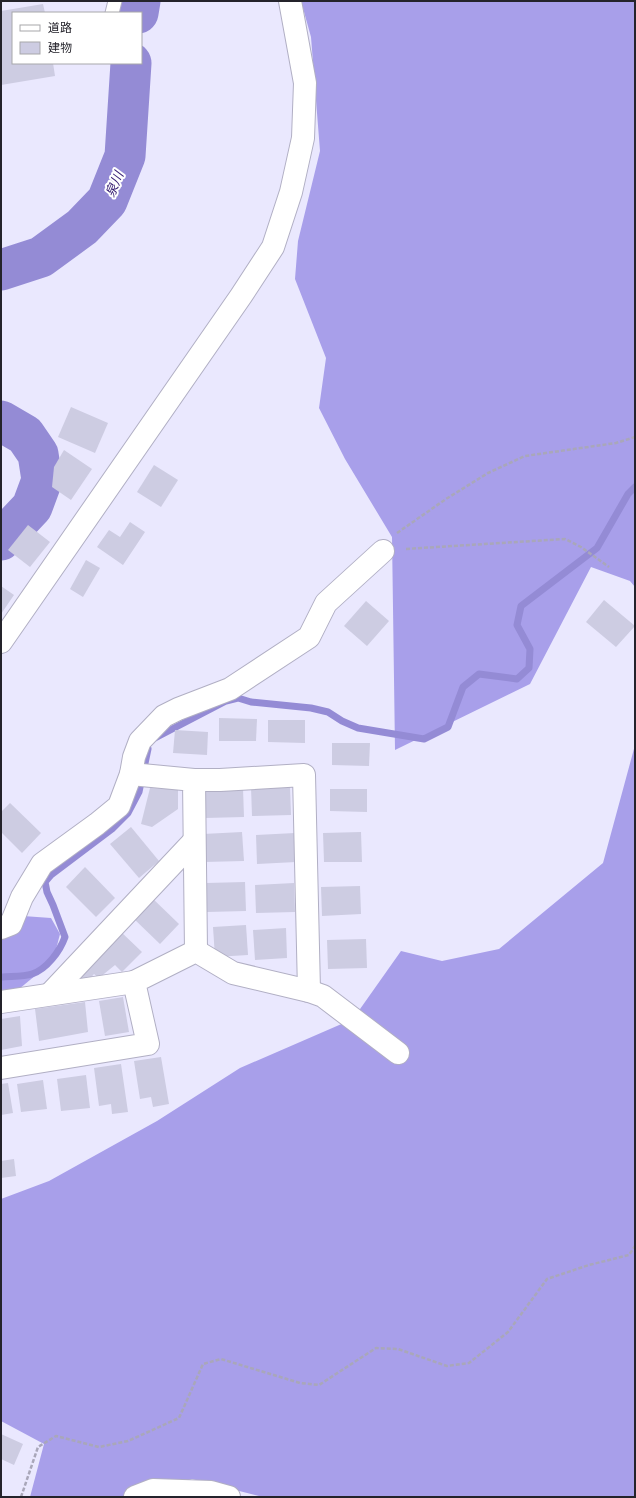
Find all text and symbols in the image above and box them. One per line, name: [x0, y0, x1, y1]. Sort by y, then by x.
legend: [12, 12, 142, 64]
text: 道路: [48, 20, 72, 34]
text: 建物: [48, 40, 72, 54]
water label: 泉川: [102, 167, 127, 199]

